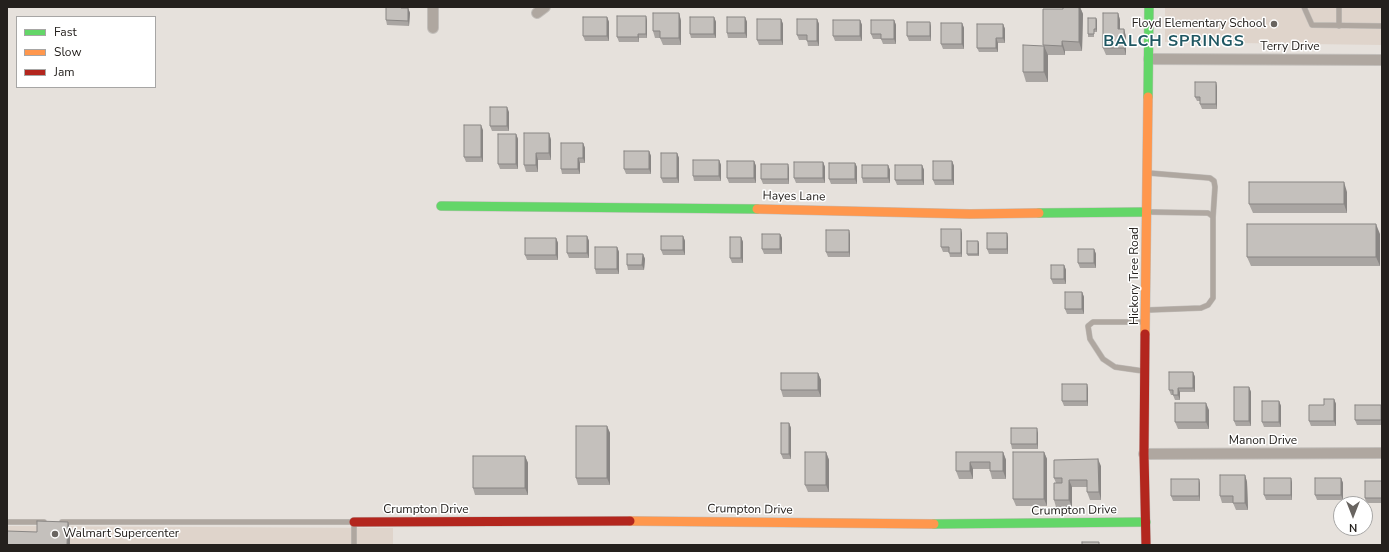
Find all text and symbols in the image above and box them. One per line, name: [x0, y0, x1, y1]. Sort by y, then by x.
legend: [16, 16, 156, 88]
place label: Floyd Elementary School: [1132, 17, 1266, 31]
marker: Floyd Elementary School: [1269, 19, 1279, 29]
text: Fast: [54, 24, 77, 40]
district label: BALCH SPRINGS: [1103, 32, 1245, 52]
street label: Terry Drive: [1260, 40, 1320, 54]
text: Slow: [54, 44, 82, 60]
text: Jam: [54, 64, 75, 80]
street label: Hayes Lane: [762, 189, 826, 205]
street label: Hickory Tree Road: [1128, 227, 1142, 325]
street label: Manon Drive: [1229, 434, 1297, 448]
north arrow: [1333, 496, 1373, 536]
street label: Crumpton Drive: [707, 502, 793, 518]
street label: Crumpton Drive: [383, 503, 469, 517]
street label: Crumpton Drive: [1031, 503, 1117, 519]
text: N: [1349, 520, 1357, 535]
place label: Walmart Supercenter: [63, 527, 179, 541]
marker: Walmart Supercenter: [50, 529, 60, 539]

